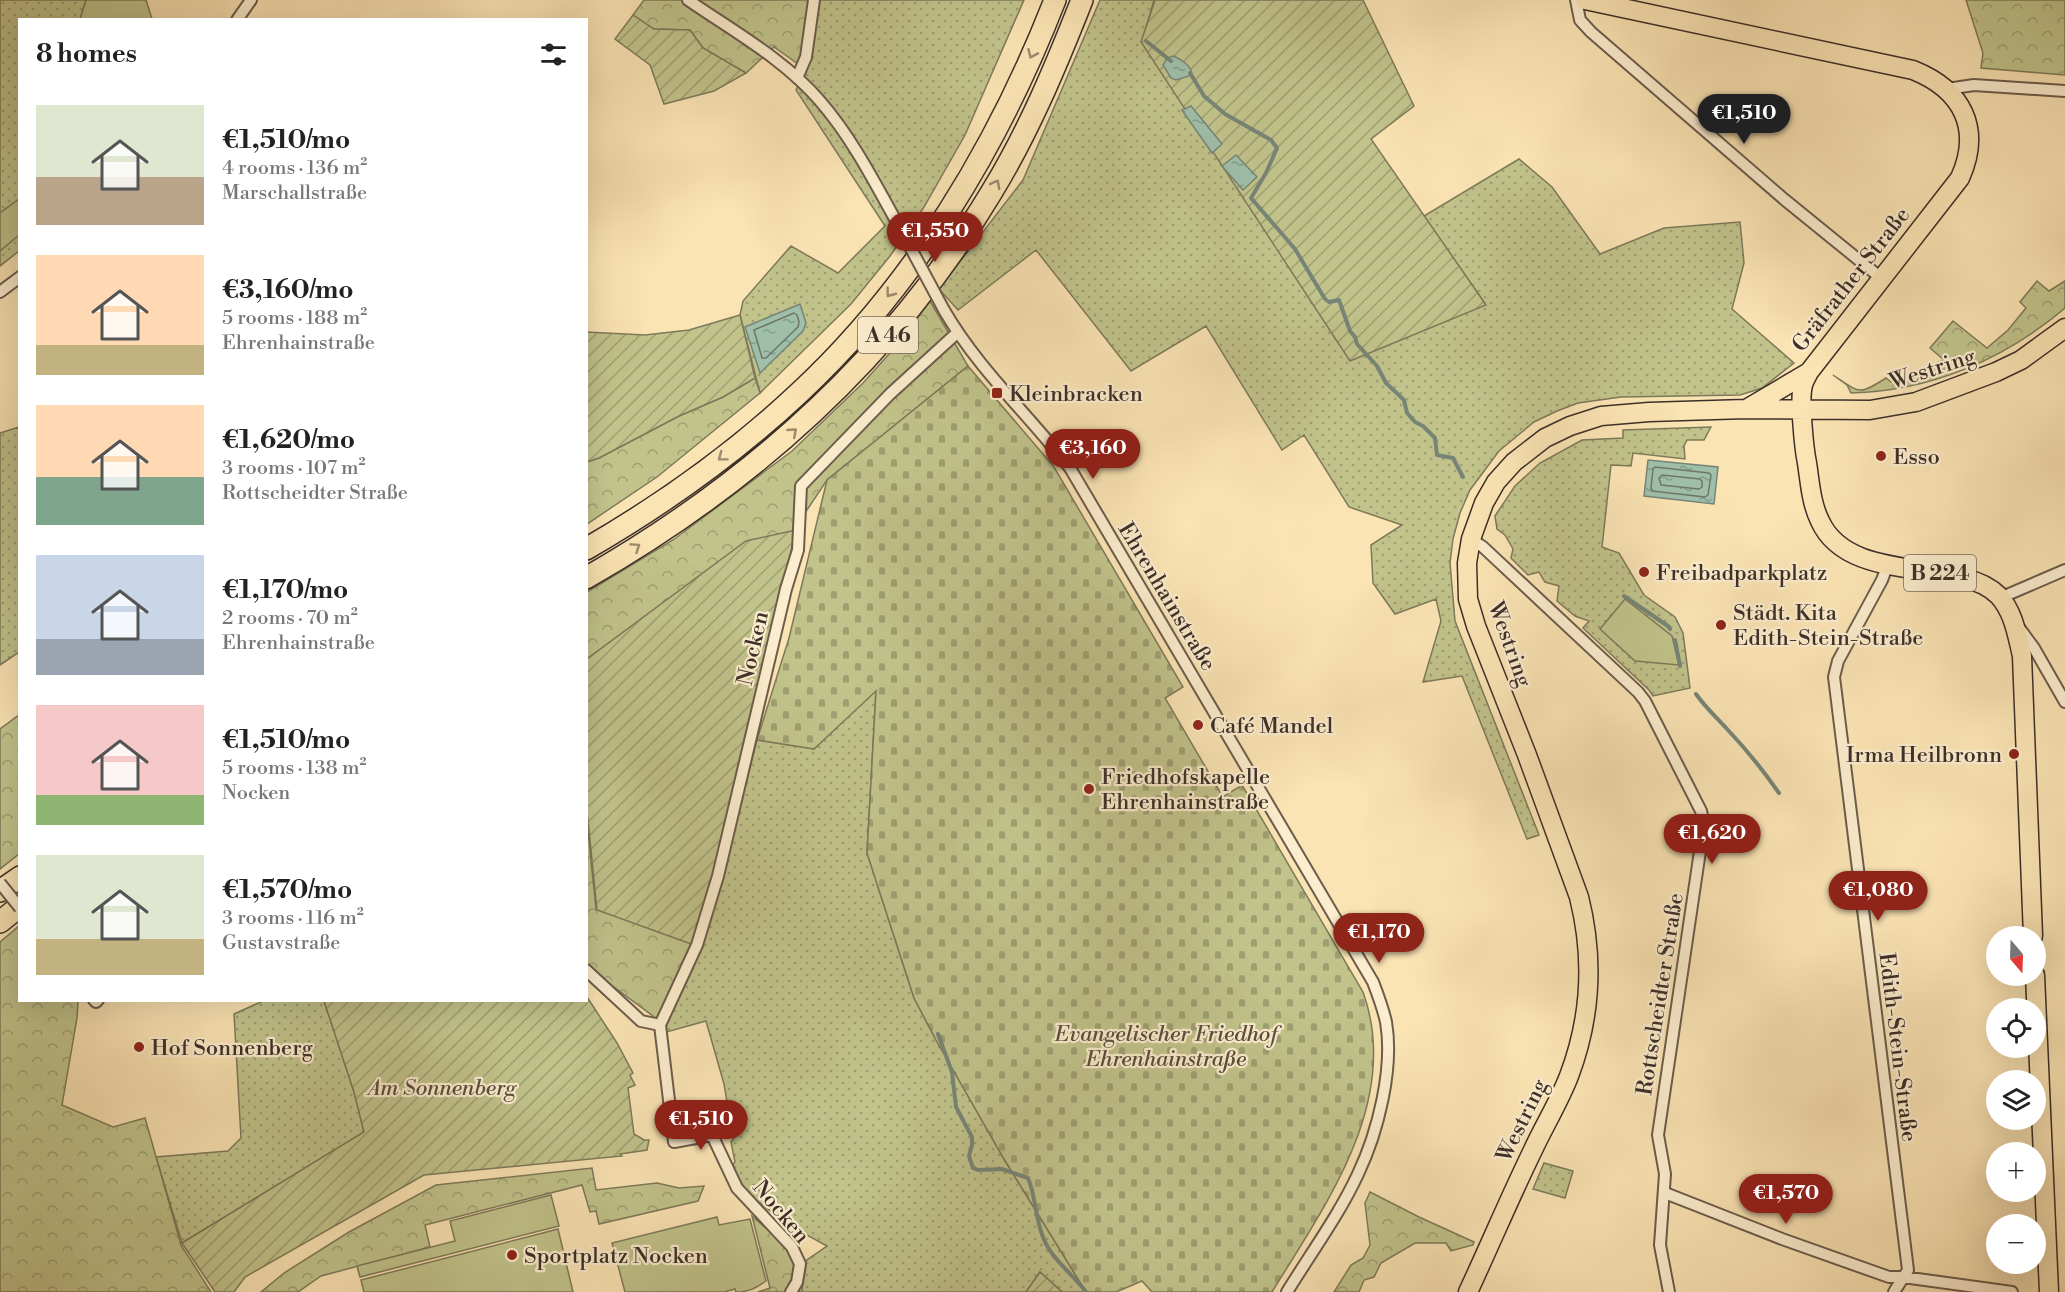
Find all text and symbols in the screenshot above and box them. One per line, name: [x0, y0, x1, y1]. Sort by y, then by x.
text: 8 homes: [36, 38, 137, 70]
icon: filters: [537, 38, 570, 71]
one-way arrow: [1027, 48, 1039, 59]
pin: €1,510: [1695, 94, 1793, 145]
text: €1,510: [1712, 101, 1776, 126]
text: €1,510/mo: [222, 124, 350, 156]
icon: home: [84, 129, 156, 201]
text: 4 rooms · 136 m²: [222, 156, 367, 181]
one-way arrow: [989, 180, 1000, 191]
text: Marschallstraße: [222, 181, 367, 206]
street label: Gräfrather Straße: [1786, 202, 1916, 358]
pin: €1,550: [886, 212, 984, 263]
text: €1,550: [901, 219, 969, 244]
text: €3,160/mo: [222, 274, 354, 306]
icon: home: [84, 279, 156, 351]
one-way arrow: [886, 286, 897, 297]
text: 5 rooms · 188 m²: [222, 306, 367, 331]
road number: A 46: [858, 317, 918, 353]
text: Ehrenhainstraße: [222, 331, 375, 356]
street label: Westring: [1885, 343, 1980, 396]
place label: Kleinbracken: [1009, 381, 1143, 408]
marker: Kleinbracken: [990, 386, 1004, 400]
text: €1,620/mo: [222, 424, 355, 456]
one-way arrow: [786, 428, 797, 439]
icon: home: [84, 429, 156, 501]
pin: €3,160: [1044, 429, 1142, 480]
text: €3,160: [1059, 436, 1127, 461]
place label: Esso: [1893, 444, 1940, 471]
marker: Esso: [1874, 449, 1888, 463]
one-way arrow: [718, 450, 729, 461]
text: 3 rooms · 107 m²: [222, 456, 366, 481]
text: Rottscheidter Straße: [222, 481, 408, 506]
street label: Ehrenhainstraße: [1112, 518, 1222, 676]
one-way arrow: [630, 543, 641, 554]
road number: B 224: [1904, 555, 1976, 591]
place label: Freibadparkplatz: [1656, 560, 1827, 587]
marker: Freibadparkplatz: [1637, 565, 1651, 579]
text: €1,170/mo: [222, 574, 348, 606]
icon: home: [84, 579, 156, 651]
street label: Westring: [1481, 597, 1538, 691]
place label: Städt. Kita Edith-Stein-Straße: [1733, 600, 1923, 652]
text: 2 rooms · 70 m²: [222, 606, 358, 631]
street label: Nocken: [732, 609, 775, 688]
marker: Städt. Kita Edith-Stein-Straße: [1714, 618, 1728, 632]
text: Ehrenhainstraße: [222, 631, 375, 656]
place label: Café Mandel: [1210, 713, 1334, 740]
marker: Café Mandel: [1191, 718, 1205, 732]
text: €1,510/mo: [222, 724, 350, 756]
icon: home: [84, 729, 156, 801]
place label: Irma Heilbronn: [1846, 742, 2002, 769]
marker: Irma Heilbronn: [2007, 747, 2021, 761]
text: 5 rooms · 138 m²: [222, 756, 366, 781]
place label: Friedhofskapelle Ehrenhainstraße: [1101, 764, 1270, 816]
text: Nocken: [222, 781, 290, 806]
marker: Friedhofskapelle Ehrenhainstraße: [1082, 782, 1096, 796]
pin: €1,620: [1663, 814, 1761, 865]
text: €1,620: [1678, 821, 1746, 846]
pin: €1,080: [1829, 871, 1927, 922]
text: €1,570/mo: [222, 874, 352, 906]
text: €1,080: [1843, 878, 1913, 903]
icon: home: [84, 879, 156, 951]
street label: Rottscheidter Straße: [1631, 891, 1690, 1097]
text: 3 rooms · 116 m²: [222, 906, 364, 931]
pin: €1,170: [1330, 913, 1428, 964]
text: €1,170: [1347, 920, 1411, 945]
north arrow: [1986, 926, 2046, 986]
map controls: [1986, 926, 2046, 1274]
text: Gustavstraße: [222, 931, 340, 956]
street label: Edith-Stein-Straße: [1873, 951, 1923, 1143]
button: locate: [1986, 998, 2046, 1058]
park label: Evangelischer Friedhof Ehrenhainstraße: [1054, 1021, 1282, 1073]
place label: Hof Sonnenberg: [151, 1035, 314, 1062]
marker: Hof Sonnenberg: [132, 1040, 146, 1054]
button: layers: [1986, 1070, 2046, 1130]
street label: Westring: [1490, 1074, 1554, 1167]
park label: Am Sonnenberg: [366, 1075, 518, 1102]
pin: €1,510: [652, 1100, 750, 1151]
text: €1,510: [669, 1107, 733, 1132]
button: +: [1986, 1142, 2046, 1202]
pin: €1,570: [1737, 1174, 1835, 1225]
street label: Nocken: [746, 1175, 815, 1249]
text: €1,570: [1753, 1181, 1819, 1206]
button: −: [1986, 1214, 2046, 1274]
place label: Sportplatz Nocken: [524, 1243, 708, 1270]
marker: Sportplatz Nocken: [505, 1248, 519, 1262]

